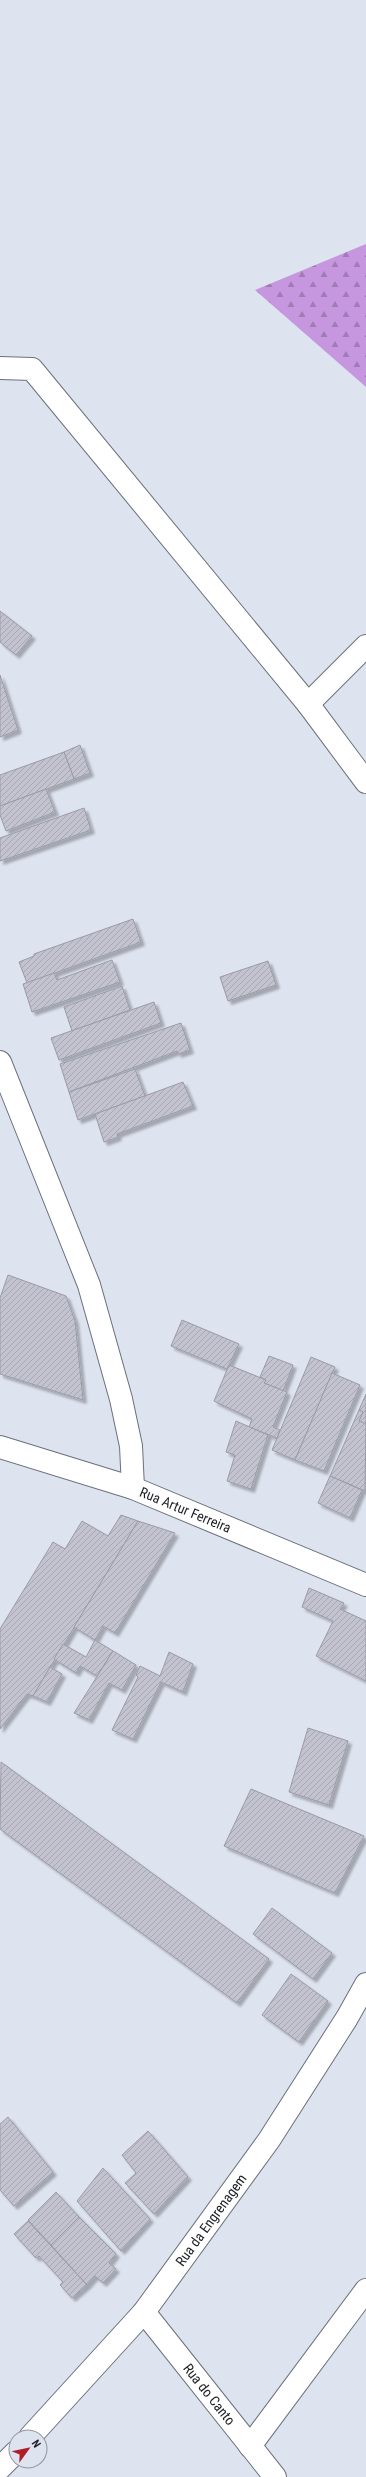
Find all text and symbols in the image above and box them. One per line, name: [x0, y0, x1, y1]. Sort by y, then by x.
street label: Rua Artur Ferreira: [137, 1484, 233, 1536]
street label: Rua da Engrenagem: [172, 2171, 250, 2269]
street label: Rua do Canto: [180, 2360, 239, 2428]
north arrow: [8, 2429, 48, 2469]
text: N: [29, 2437, 43, 2450]

